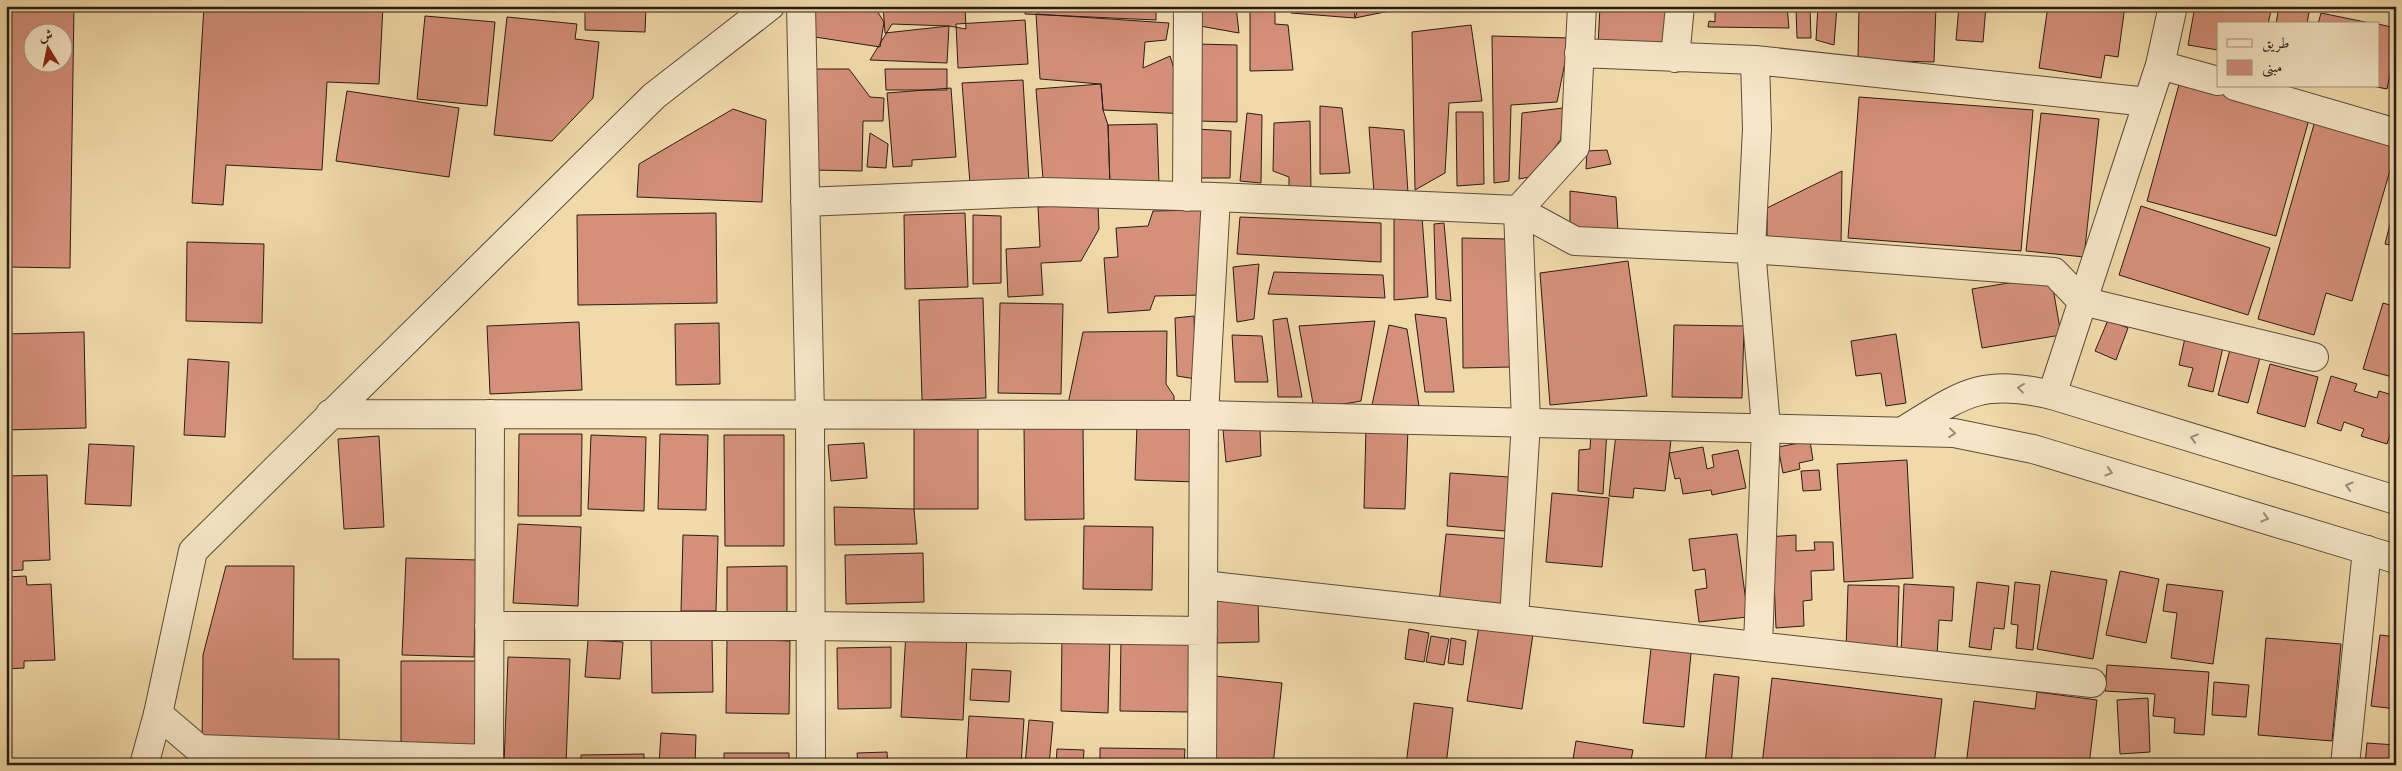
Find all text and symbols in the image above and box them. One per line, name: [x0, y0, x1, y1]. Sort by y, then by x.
north arrow: [22, 22, 72, 72]
legend: [2217, 22, 2380, 88]
text: ش: [38, 26, 54, 45]
text: طريق: [2262, 34, 2289, 53]
text: مبنى: [2262, 58, 2282, 78]
one-way arrow: [2017, 383, 2025, 394]
one-way arrow: [1948, 427, 1956, 438]
one-way arrow: [2190, 434, 2199, 444]
one-way arrow: [2105, 466, 2113, 476]
one-way arrow: [2346, 481, 2354, 491]
one-way arrow: [2260, 513, 2269, 523]

